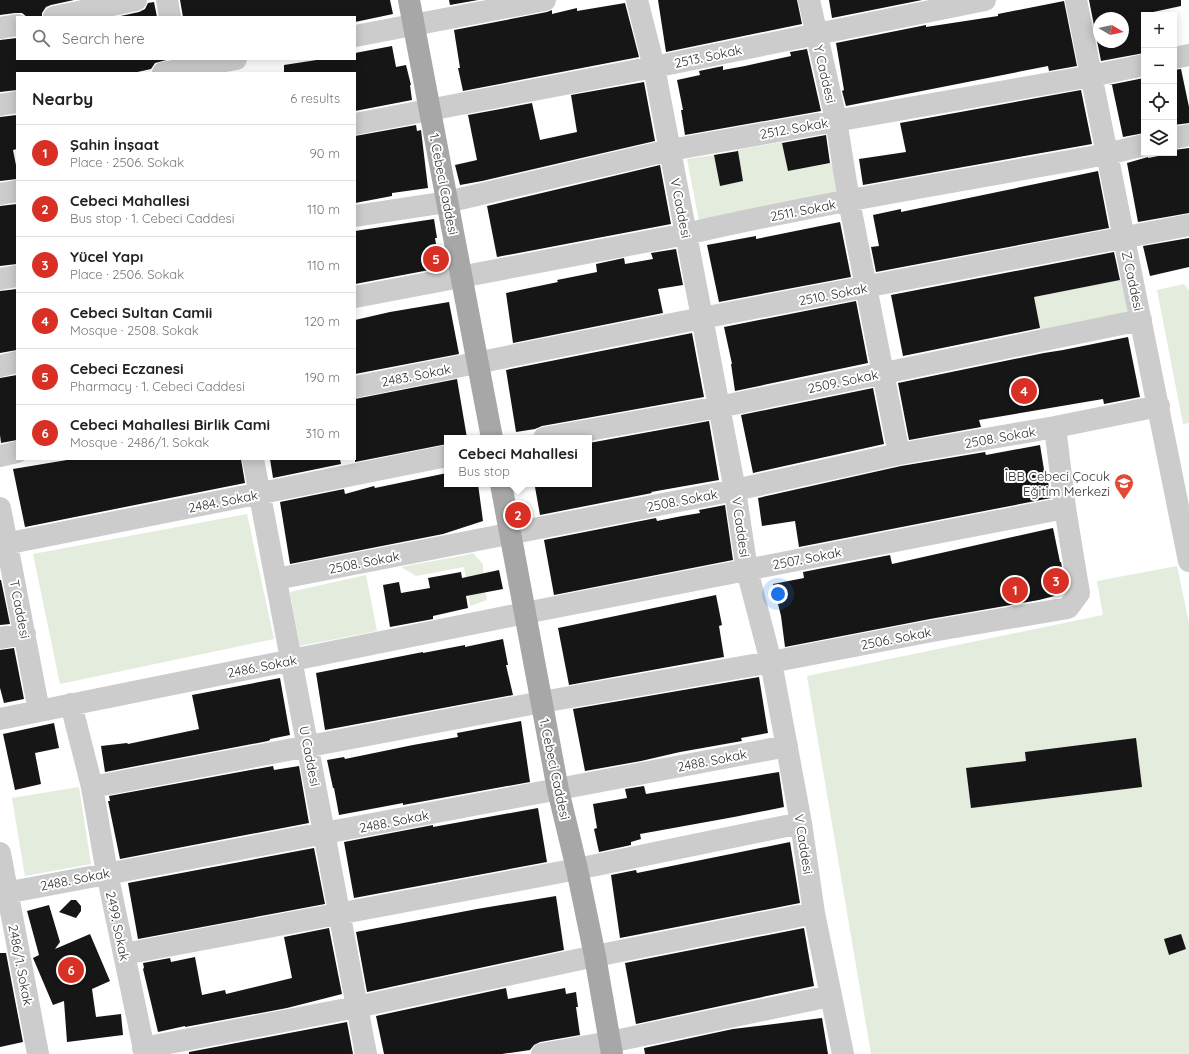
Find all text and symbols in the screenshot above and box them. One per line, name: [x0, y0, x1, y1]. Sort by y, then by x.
north arrow: [1093, 12, 1129, 48]
map controls: [1141, 12, 1177, 156]
button: +: [1141, 12, 1177, 48]
search box: [16, 16, 356, 60]
icon: search: [30, 27, 52, 49]
text: Search here: [62, 29, 145, 48]
street label: 2513. Sokak: [673, 41, 743, 71]
street label: Y Caddesi: [811, 43, 839, 105]
button: −: [1141, 48, 1177, 84]
button: locate: [1141, 84, 1177, 120]
text: Nearby: [32, 88, 93, 109]
text: 6 results: [290, 90, 340, 106]
street label: 2512. Sokak: [759, 114, 829, 142]
button: layers: [1141, 120, 1177, 156]
street label: 1. Cebeci Caddesi: [426, 132, 462, 236]
text: Şahin İnşaat: [70, 135, 159, 154]
text: 1: [42, 145, 48, 161]
text: 90 m: [310, 145, 340, 161]
text: Place · 2506. Sokak: [70, 154, 184, 170]
street label: V Caddesi: [667, 177, 695, 239]
text: Cebeci Mahallesi: [70, 191, 190, 210]
street label: 2511. Sokak: [769, 196, 837, 224]
text: 2: [41, 201, 49, 217]
text: 110 m: [307, 201, 340, 217]
text: Bus stop · 1. Cebeci Caddesi: [70, 210, 235, 226]
pin: 5: [423, 244, 449, 274]
text: Yücel Yapı: [70, 247, 143, 266]
street label: Z Caddesi: [1119, 250, 1147, 312]
text: 3: [42, 257, 48, 273]
text: 110 m: [307, 257, 340, 273]
text: Place · 2506. Sokak: [70, 266, 184, 282]
street label: 2510. Sokak: [797, 279, 869, 308]
text: Cebeci Sultan Camii: [70, 303, 212, 322]
text: 4: [41, 313, 49, 329]
text: 120 m: [305, 313, 340, 329]
text: Mosque · 2508. Sokak: [70, 322, 199, 338]
text: Cebeci Eczanesi: [70, 359, 184, 378]
street label: 2483. Sokak: [380, 360, 452, 390]
street label: 2509. Sokak: [806, 366, 880, 396]
text: 5: [41, 369, 49, 385]
text: 190 m: [305, 369, 340, 385]
pin: 4: [1011, 376, 1037, 406]
text: Pharmacy · 1. Cebeci Caddesi: [70, 378, 245, 394]
text: Cebeci Mahallesi Birlik Cami: [70, 415, 270, 434]
street label: 2508. Sokak: [963, 423, 1037, 451]
text: 6: [41, 425, 49, 441]
text: 310 m: [305, 425, 340, 441]
text: Mosque · 2486/1. Sokak: [70, 434, 209, 450]
popup: [444, 435, 592, 487]
text: Cebeci Mahallesi: [458, 444, 578, 463]
text: Bus stop: [458, 463, 510, 479]
place label: İBB Cebeci Çocuk Eğitim Merkezi: [1005, 468, 1110, 499]
school or university icon: İBB Cebeci Çocuk Eğitim Merkezi: [1113, 472, 1135, 500]
street label: 2508. Sokak: [645, 485, 719, 515]
street label: 2484. Sokak: [187, 486, 259, 516]
street label: V Caddesi: [729, 496, 753, 558]
pin: 2: [505, 500, 531, 530]
street label: 2507. Sokak: [771, 543, 843, 573]
street label: 2508. Sokak: [327, 547, 401, 577]
pin: 3: [1043, 566, 1069, 596]
pin: 1: [1002, 575, 1028, 605]
street label: T Caddesi: [6, 578, 34, 640]
your location: [768, 584, 788, 604]
street label: 2506. Sokak: [859, 623, 933, 653]
street label: 2486. Sokak: [226, 651, 298, 681]
street label: 1. Cebeci Caddesi: [536, 717, 574, 821]
street label: U Caddesi: [296, 724, 324, 788]
street label: 2488. Sokak: [676, 745, 748, 775]
street label: 2488. Sokak: [358, 806, 430, 836]
street label: V Caddesi: [791, 813, 817, 875]
street label: 2488. Sokak: [39, 864, 111, 894]
street label: 2499. Sokak: [103, 890, 133, 962]
street label: 2486/1. Sokak: [5, 923, 37, 1007]
pin: 6: [58, 955, 84, 985]

